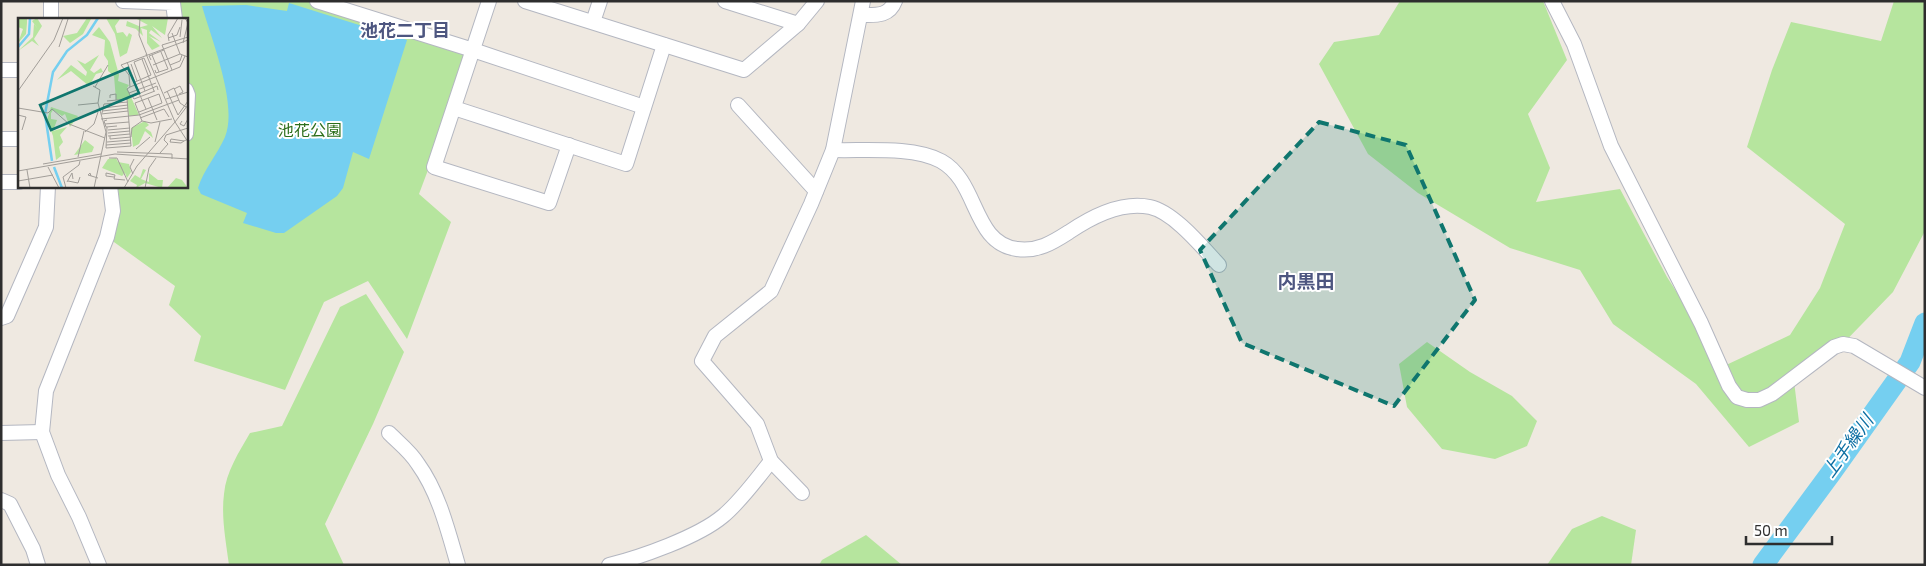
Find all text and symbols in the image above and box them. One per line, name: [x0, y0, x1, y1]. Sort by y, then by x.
inset map: [18, 18, 188, 188]
district label: 池花二丁目: [360, 19, 450, 41]
park label: 池花公園: [278, 120, 342, 139]
district label: 内黒田: [1277, 269, 1335, 292]
water label: 上手繰川: [1817, 408, 1878, 481]
scale bar: [1746, 514, 1832, 546]
text: 50 m: [1754, 521, 1788, 539]

